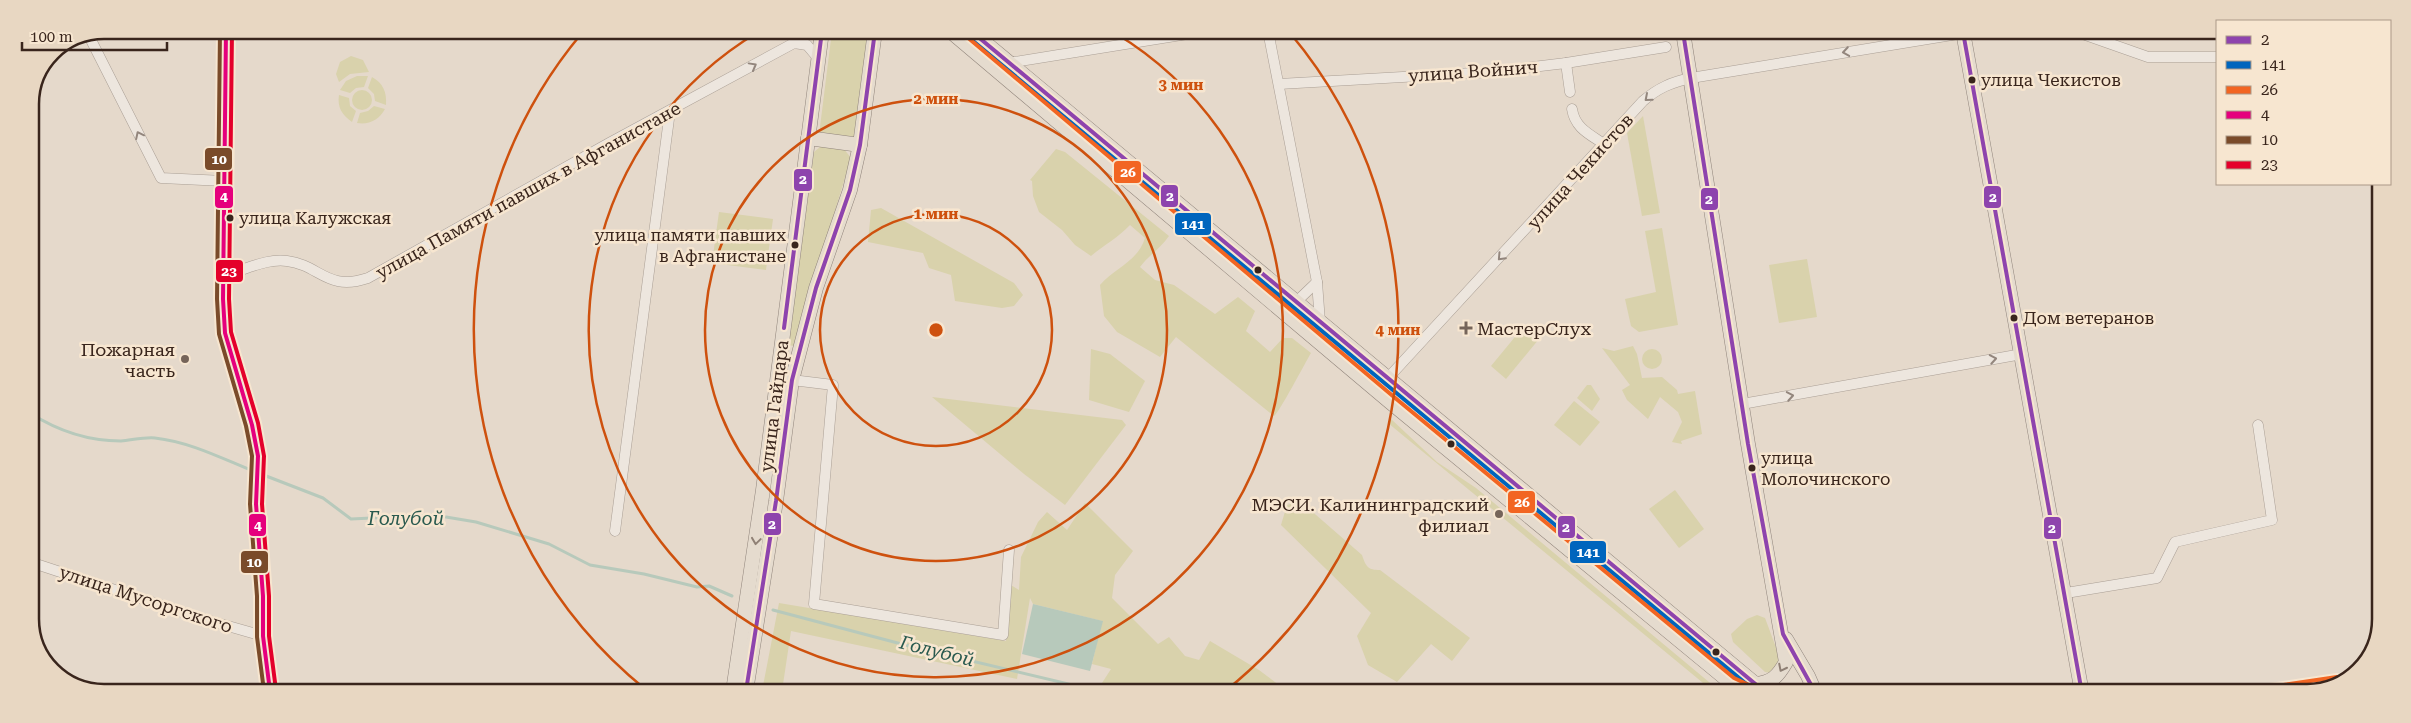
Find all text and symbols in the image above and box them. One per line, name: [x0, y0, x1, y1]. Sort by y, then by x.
scale bar: [22, 20, 168, 52]
legend: [2216, 20, 2391, 185]
text: 100 m: [30, 28, 73, 46]
text: 2: [2261, 31, 2269, 49]
one-way arrow: [1842, 47, 1850, 57]
street label: улица Войнич: [1408, 56, 1538, 86]
text: 141: [2261, 56, 2286, 74]
one-way arrow: [747, 62, 756, 72]
place label: улица Чекистов: [1981, 70, 2121, 90]
marker: улица Чекистов: [1967, 75, 1977, 85]
text: 3 мин: [1159, 76, 1203, 94]
text: 26: [2261, 81, 2278, 99]
text: 2 мин: [914, 90, 958, 108]
one-way arrow: [1644, 92, 1653, 101]
street label: улица Памяти павших в Афганистане: [372, 97, 684, 283]
text: 4: [2261, 106, 2270, 124]
street label: улица Чекистов: [1523, 109, 1637, 233]
one-way arrow: [135, 131, 145, 140]
text: 10: [2261, 131, 2278, 149]
line badge: 10: [204, 147, 233, 171]
text: 10: [211, 151, 227, 167]
text: 23: [2261, 156, 2278, 174]
line badge: 26: [1113, 160, 1142, 184]
text: 26: [1120, 164, 1136, 180]
line badge: 2: [793, 168, 813, 192]
text: 2: [799, 171, 807, 187]
line badge: 2: [1160, 184, 1179, 208]
line badge: 4: [214, 185, 234, 209]
line badge: 2: [1983, 185, 2002, 209]
line badge: 2: [1700, 187, 1719, 211]
text: 4: [220, 188, 228, 204]
text: 2: [1166, 188, 1174, 204]
text: 2: [1989, 189, 1997, 205]
text: 2: [1705, 191, 1713, 207]
text: 1 мин: [914, 205, 958, 223]
place label: улица Калужская: [239, 208, 392, 228]
line badge: 141: [1174, 212, 1212, 236]
marker: улица Калужская: [225, 213, 235, 223]
text: 141: [1181, 216, 1205, 232]
place label: улица памяти павших в Афганистане: [594, 225, 786, 266]
marker: улица памяти павших в Афганистане: [790, 240, 800, 250]
one-way arrow: [1498, 251, 1507, 260]
line badge: 23: [215, 259, 244, 283]
text: 23: [221, 263, 237, 279]
unlabelled marker: [1253, 265, 1263, 275]
place label: Дом ветеранов: [2023, 308, 2154, 328]
marker: Дом ветеранов: [2009, 313, 2019, 323]
place label: МастерСлух: [1477, 318, 1592, 339]
centre of rings: [927, 321, 945, 339]
text: 4 мин: [1376, 321, 1420, 339]
marker: МастерСлух: [1459, 321, 1473, 335]
street label: улица Гайдара: [755, 338, 793, 473]
place label: Пожарная часть: [81, 339, 176, 381]
marker: Пожарная часть: [179, 353, 191, 365]
one-way arrow: [1989, 355, 1998, 365]
one-way arrow: [1785, 391, 1794, 401]
unlabelled marker: [1446, 439, 1456, 449]
place label: улица Молочинского: [1761, 448, 1890, 489]
marker: улица Молочинского: [1747, 463, 1757, 473]
line badge: 26: [1507, 490, 1536, 514]
place label: МЭСИ. Калининградский филиал: [1251, 494, 1489, 536]
text: 26: [1514, 494, 1530, 510]
water label: Голубой: [367, 507, 444, 530]
marker: МЭСИ. Калининградский филиал: [1493, 508, 1505, 520]
line badge: 2: [763, 512, 782, 536]
line badge: 4: [248, 513, 267, 537]
line badge: 2: [1557, 515, 1576, 539]
text: 2: [768, 516, 776, 532]
line badge: 2: [2043, 516, 2062, 540]
text: 4: [254, 517, 262, 533]
text: 2: [1562, 519, 1570, 535]
text: 2: [2048, 520, 2056, 536]
one-way arrow: [751, 537, 762, 545]
line badge: 141: [1569, 540, 1607, 564]
text: 141: [1576, 544, 1600, 560]
line badge: 10: [240, 550, 269, 574]
text: 10: [246, 554, 262, 570]
street label: улица Мусоргского: [57, 561, 235, 637]
water label: Голубой: [896, 630, 977, 671]
unlabelled marker: [1711, 647, 1721, 657]
one-way arrow: [1778, 663, 1788, 672]

